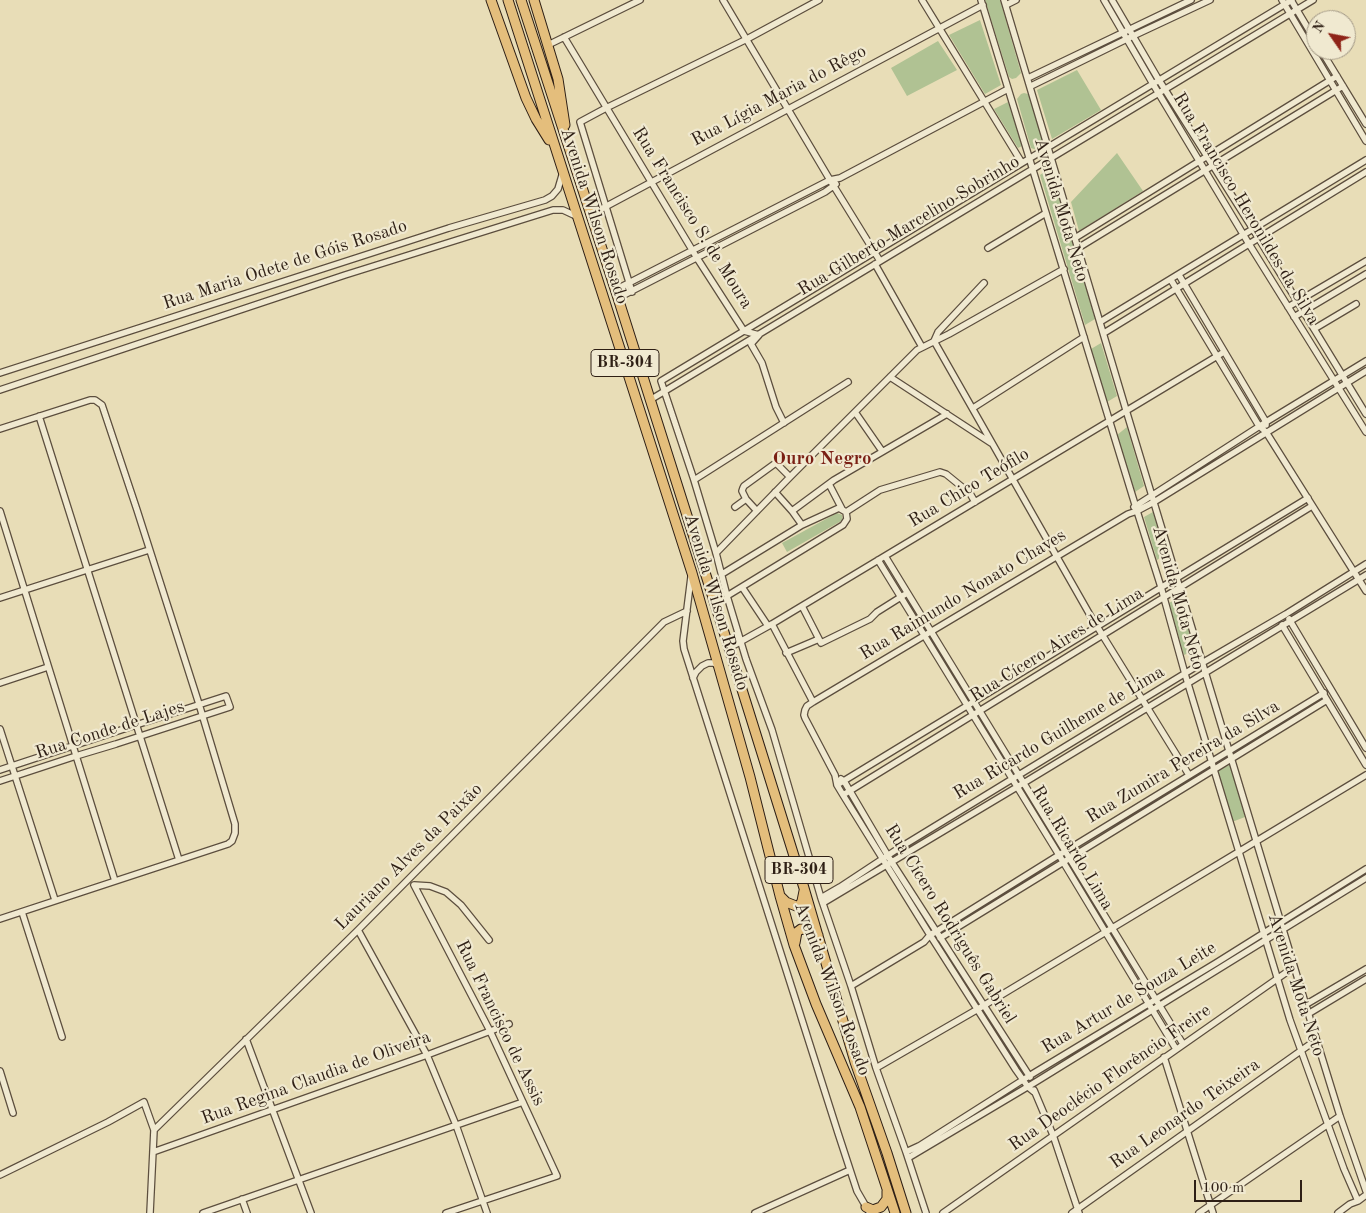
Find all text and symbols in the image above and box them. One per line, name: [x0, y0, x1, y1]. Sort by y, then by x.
north arrow: [1306, 10, 1356, 60]
text: N: [1310, 19, 1328, 36]
street label: Rua Lígia Maria do Rêgo: [688, 41, 870, 151]
street label: Rua Francisco Heronildes da Silva: [1168, 89, 1324, 329]
street label: Rua Francisco S. de Moura: [627, 123, 757, 313]
street label: Avenida Wilson Rosado: [555, 125, 633, 307]
street label: Avenida Mota Neto: [1029, 136, 1093, 284]
street label: Rua Gilberto Marcelino Sobrinho: [794, 151, 1024, 301]
street label: Rua Maria Odete de Góis Rosado: [160, 215, 410, 315]
road number: BR-304: [591, 349, 659, 376]
street label: Rua Chico Teófilo: [905, 443, 1033, 533]
district label: Ouro Negro: [773, 448, 871, 470]
street label: Avenida Wilson Rosado: [679, 511, 753, 693]
street label: Avenida Mota Neto: [1147, 523, 1209, 673]
street label: Rua Raimundo Nonato Chaves: [856, 525, 1070, 665]
street label: Rua Cícero Aires de Lima: [966, 583, 1148, 707]
street label: Rua Ricardo Guilheme de Lima: [950, 661, 1168, 805]
street label: Rua Conde de Lajes: [33, 696, 187, 764]
street label: Rua Zumira Pereira da Silva: [1082, 696, 1284, 828]
street label: Lauriano Alves da Paixão: [331, 779, 487, 935]
street label: Rua Ricardo Lima: [1026, 782, 1118, 914]
street label: Rua Cícero Rodriguês Gabriel: [880, 820, 1020, 1028]
road number: BR-304: [765, 856, 833, 884]
street label: Avenida Wilson Rosado: [789, 899, 875, 1079]
street label: Avenida Mota Neto: [1263, 911, 1329, 1059]
street label: Rua Francisco de Assis: [450, 937, 550, 1109]
street label: Rua Artur de Souza Leite: [1038, 937, 1220, 1059]
street label: Rua Deoclécio Florêncio Freire: [1005, 1000, 1215, 1156]
street label: Rua Regina Claudia de Oliveira: [198, 1026, 434, 1130]
street label: Rua Leonardo Teixeira: [1106, 1054, 1264, 1174]
scale bar: [1196, 1170, 1304, 1202]
text: 100 m: [1202, 1181, 1244, 1196]

